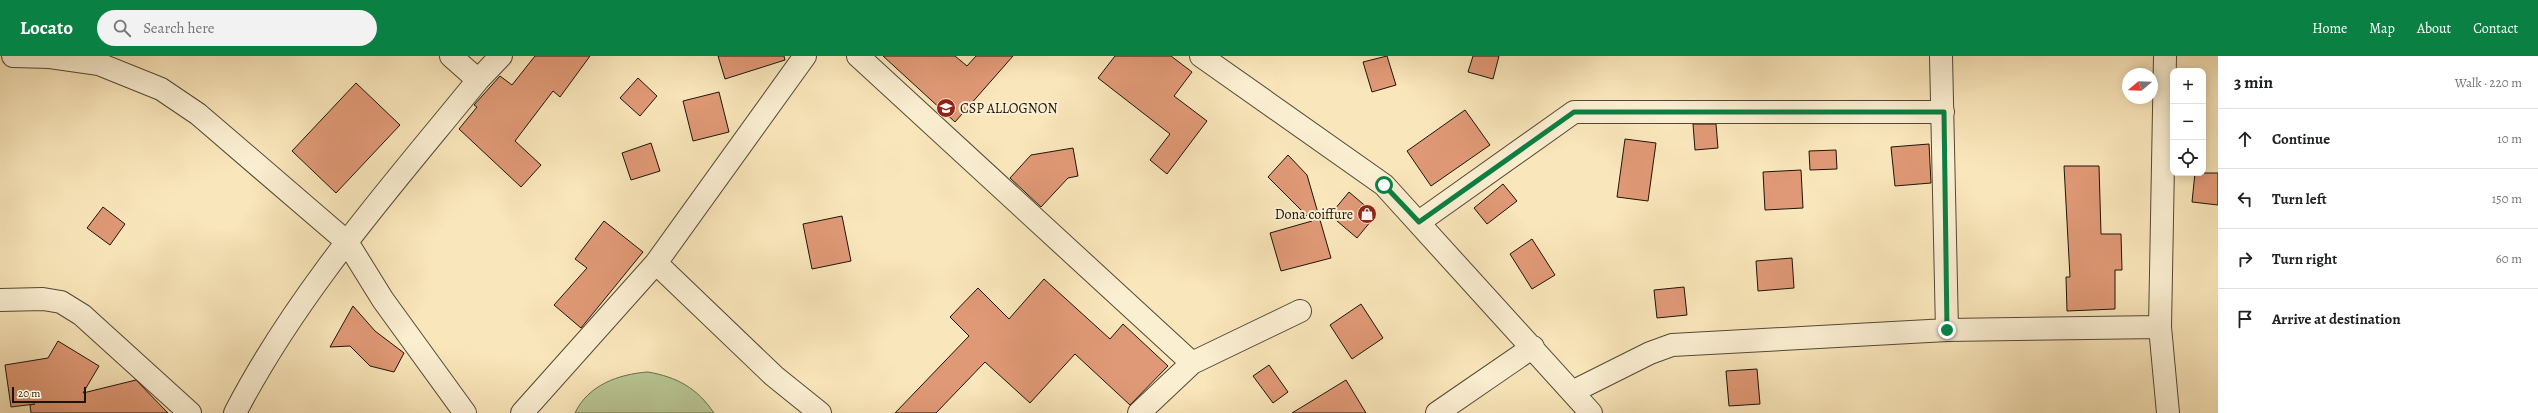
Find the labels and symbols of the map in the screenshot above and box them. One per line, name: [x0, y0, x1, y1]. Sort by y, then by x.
north arrow: [2122, 68, 2158, 104]
school or university icon: CSP ALLOGNON: [935, 97, 957, 119]
place label: CSP ALLOGNON: [960, 99, 1058, 118]
route start: [1375, 176, 1393, 194]
shop icon: Dona coiffure: [1356, 203, 1378, 225]
place label: Dona coiffure: [1275, 205, 1353, 224]
route end: [1938, 321, 1956, 339]
scale bar: [12, 385, 86, 404]

